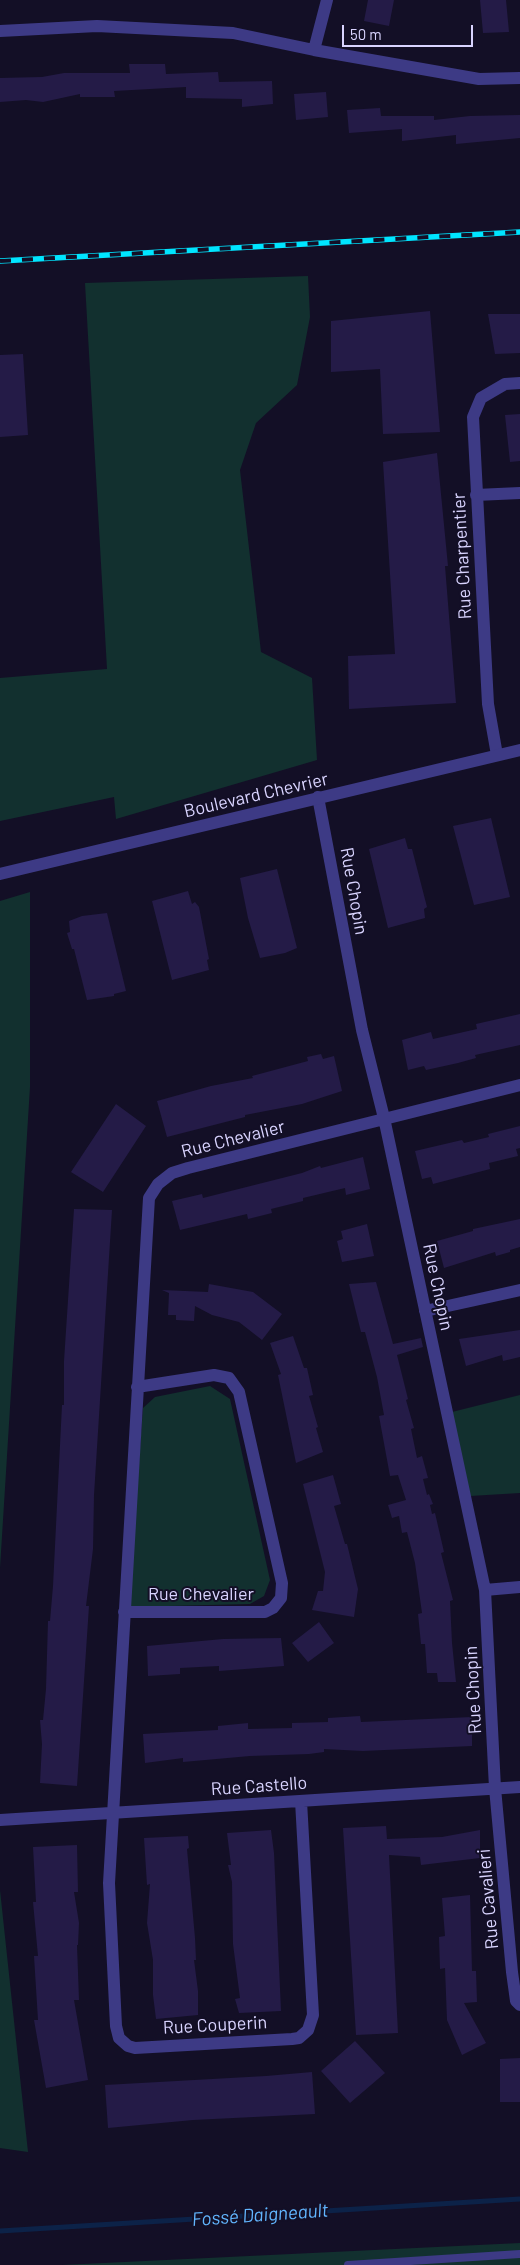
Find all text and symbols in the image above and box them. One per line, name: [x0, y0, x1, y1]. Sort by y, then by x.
scale bar: [345, 15, 476, 47]
text: 50 m: [350, 25, 382, 43]
street label: Rue Charpentier: [448, 492, 476, 620]
street label: Boulevard Chevrier: [182, 768, 330, 822]
street label: Rue Chopin: [336, 846, 372, 936]
street label: Rue Chevalier: [179, 1116, 287, 1162]
street label: Rue Chopin: [418, 1242, 458, 1332]
street label: Rue Chevalier: [148, 1583, 254, 1605]
street label: Rue Chopin: [460, 1645, 486, 1735]
street label: Rue Castello: [210, 1772, 308, 1800]
street label: Rue Cavalieri: [473, 1848, 503, 1950]
street label: Rue Couperin: [162, 2011, 268, 2039]
water label: Fossé Daigneault: [191, 2199, 329, 2231]

